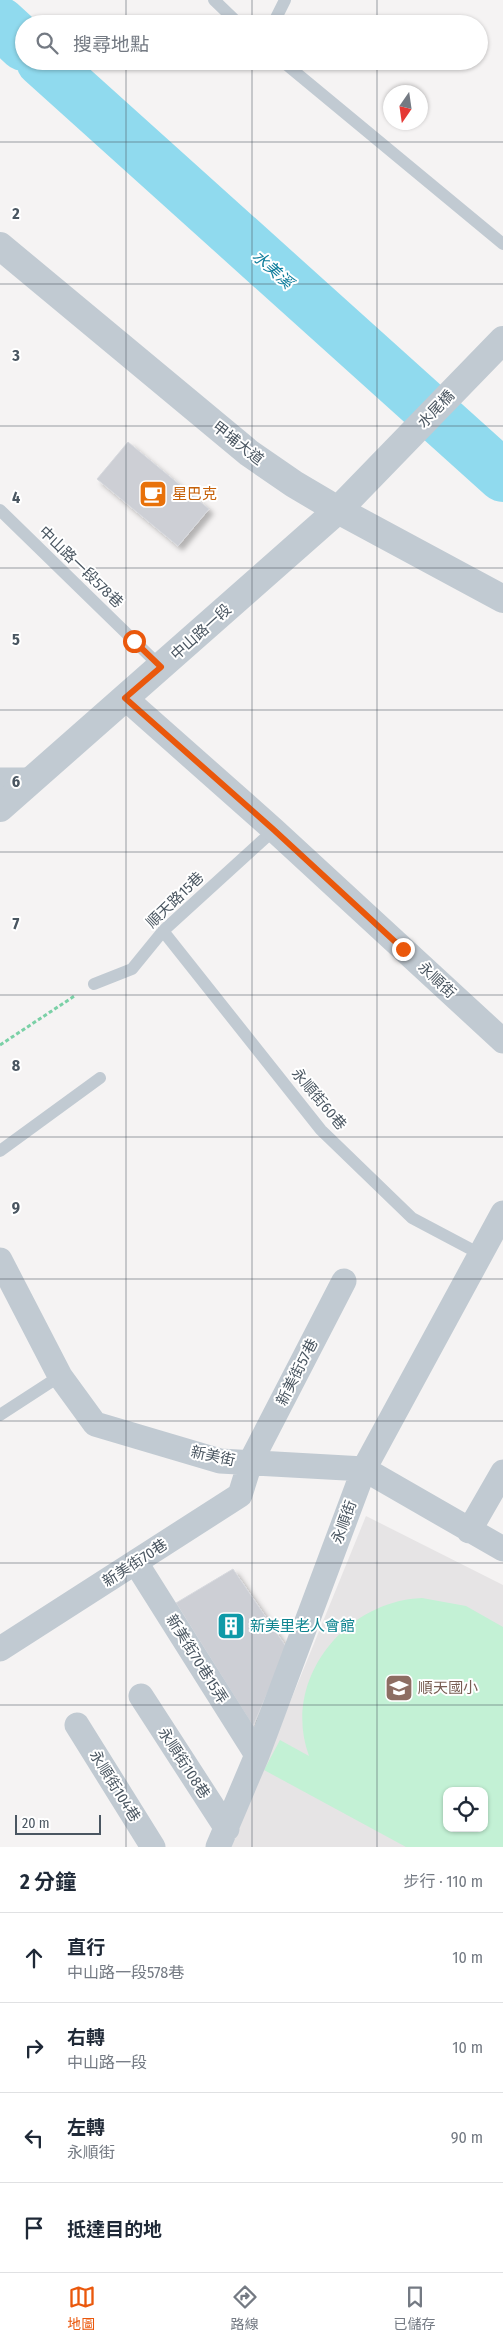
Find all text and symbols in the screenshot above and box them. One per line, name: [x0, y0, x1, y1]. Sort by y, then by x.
search box: [15, 15, 488, 70]
icon: search: [33, 29, 61, 57]
text: 搜尋地點: [73, 33, 149, 56]
north arrow: [383, 85, 428, 130]
text: 2: [11, 204, 20, 223]
water label: 水美溪: [248, 246, 298, 294]
text: 3: [11, 346, 20, 365]
street label: 水尾橋: [414, 387, 458, 431]
street label: 甲埔大道: [209, 417, 267, 469]
cafe icon: 星巴克: [138, 479, 168, 509]
place label: 星巴克: [172, 485, 217, 503]
text: 4: [12, 488, 20, 507]
street label: 中山路一段578巷: [35, 522, 127, 612]
street label: 中山路一段: [167, 600, 235, 664]
text: 5: [12, 630, 20, 649]
route start: [123, 630, 146, 653]
text: 6: [12, 772, 20, 791]
street label: 順天路15巷: [143, 868, 207, 932]
text: 7: [13, 914, 20, 933]
route end: [392, 938, 415, 961]
street label: 永順街: [414, 958, 460, 1002]
text: 8: [12, 1056, 21, 1075]
street label: 永順街60巷: [288, 1064, 350, 1134]
text: 9: [12, 1198, 20, 1217]
street label: 新美街57巷: [272, 1336, 322, 1408]
street label: 新美街: [189, 1443, 237, 1469]
street label: 永順街: [328, 1498, 360, 1546]
street label: 新美街70巷: [99, 1535, 171, 1591]
street label: 新美街70巷15弄: [162, 1611, 232, 1707]
building icon: 新美里老人會館: [216, 1611, 246, 1641]
place label: 新美里老人會館: [250, 1617, 355, 1635]
school or university icon: 順天國小: [384, 1673, 414, 1703]
place label: 順天國小: [418, 1679, 478, 1697]
street label: 永順街108巷: [154, 1724, 214, 1802]
street label: 永順街104巷: [86, 1747, 144, 1825]
map controls: [443, 1787, 488, 1832]
button: locate: [443, 1787, 488, 1832]
scale bar: [15, 1812, 101, 1835]
text: 20 m: [22, 1815, 50, 1832]
text: 2 分鐘: [20, 1869, 76, 1895]
text: 步行 · 110 m: [403, 1872, 483, 1891]
text: 直行: [67, 1936, 105, 1959]
icon: ahead: [20, 1944, 48, 1972]
text: 10 m: [452, 1948, 483, 1967]
text: 中山路一段578巷: [67, 1963, 184, 1982]
text: 右轉: [67, 2026, 105, 2049]
icon: right: [20, 2034, 48, 2062]
text: 10 m: [452, 2038, 483, 2057]
text: 中山路一段: [67, 2053, 147, 2072]
text: 左轉: [67, 2116, 105, 2139]
icon: left: [20, 2124, 48, 2152]
text: 90 m: [451, 2128, 483, 2147]
text: 永順街: [67, 2143, 115, 2162]
icon: arrive: [20, 2214, 48, 2242]
text: 抵達目的地: [67, 2218, 162, 2241]
tab: 地圖: [68, 2283, 96, 2333]
tab: 路線: [231, 2283, 259, 2333]
tab: 已儲存: [394, 2283, 436, 2333]

